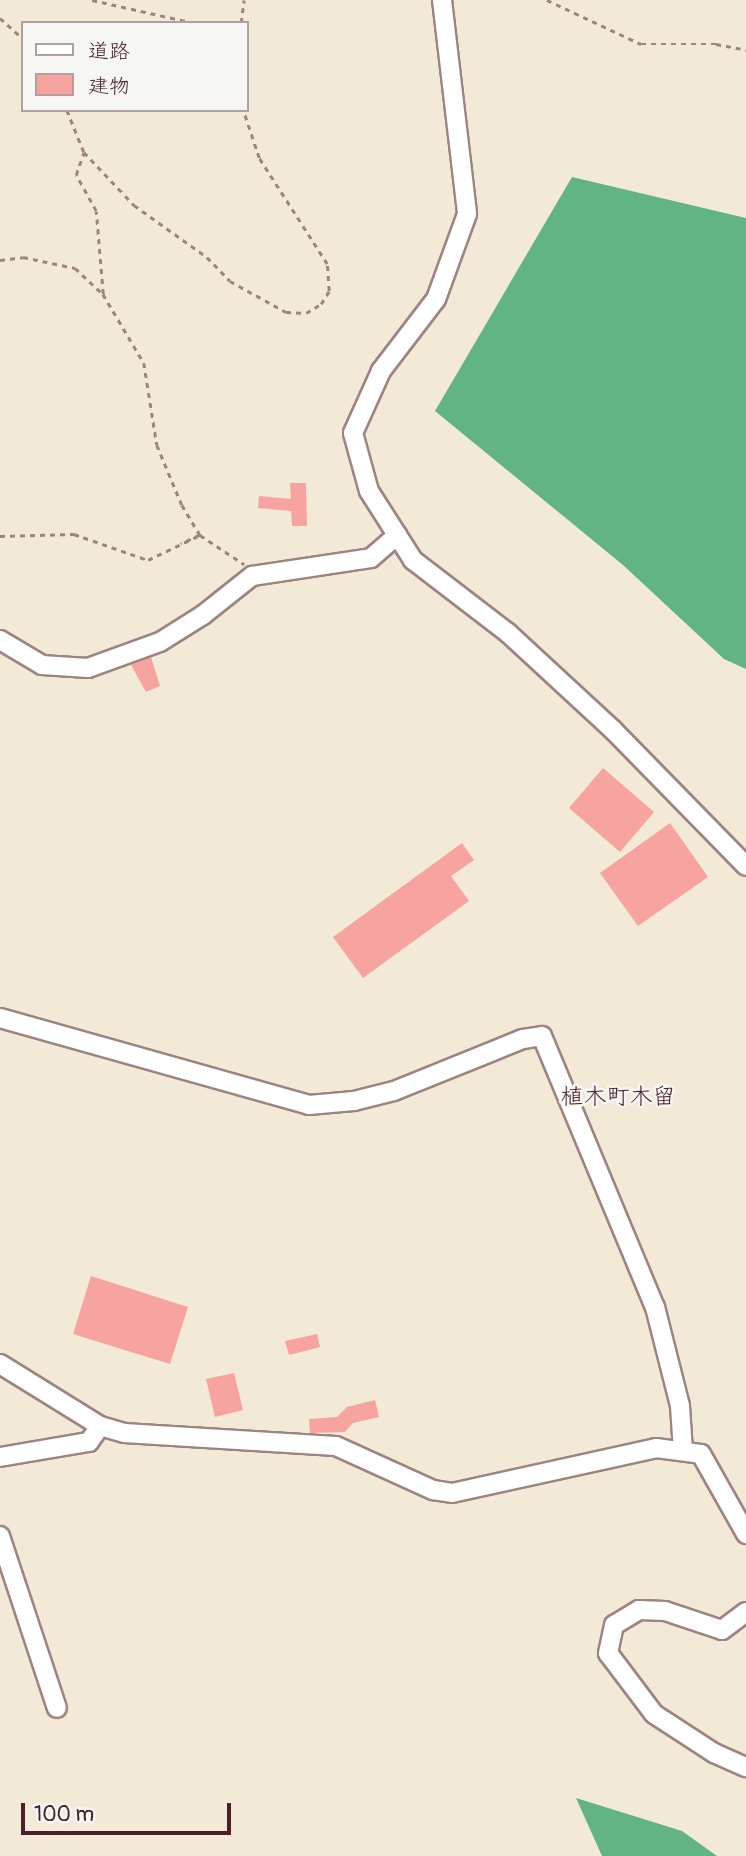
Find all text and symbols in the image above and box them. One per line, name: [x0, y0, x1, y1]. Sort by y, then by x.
legend: [21, 21, 248, 112]
text: 道路: [88, 38, 130, 65]
text: 建物: [88, 73, 130, 100]
district label: 植木町木留: [561, 1083, 675, 1111]
scale bar: [24, 1790, 234, 1834]
text: 100 m: [34, 1801, 94, 1828]

